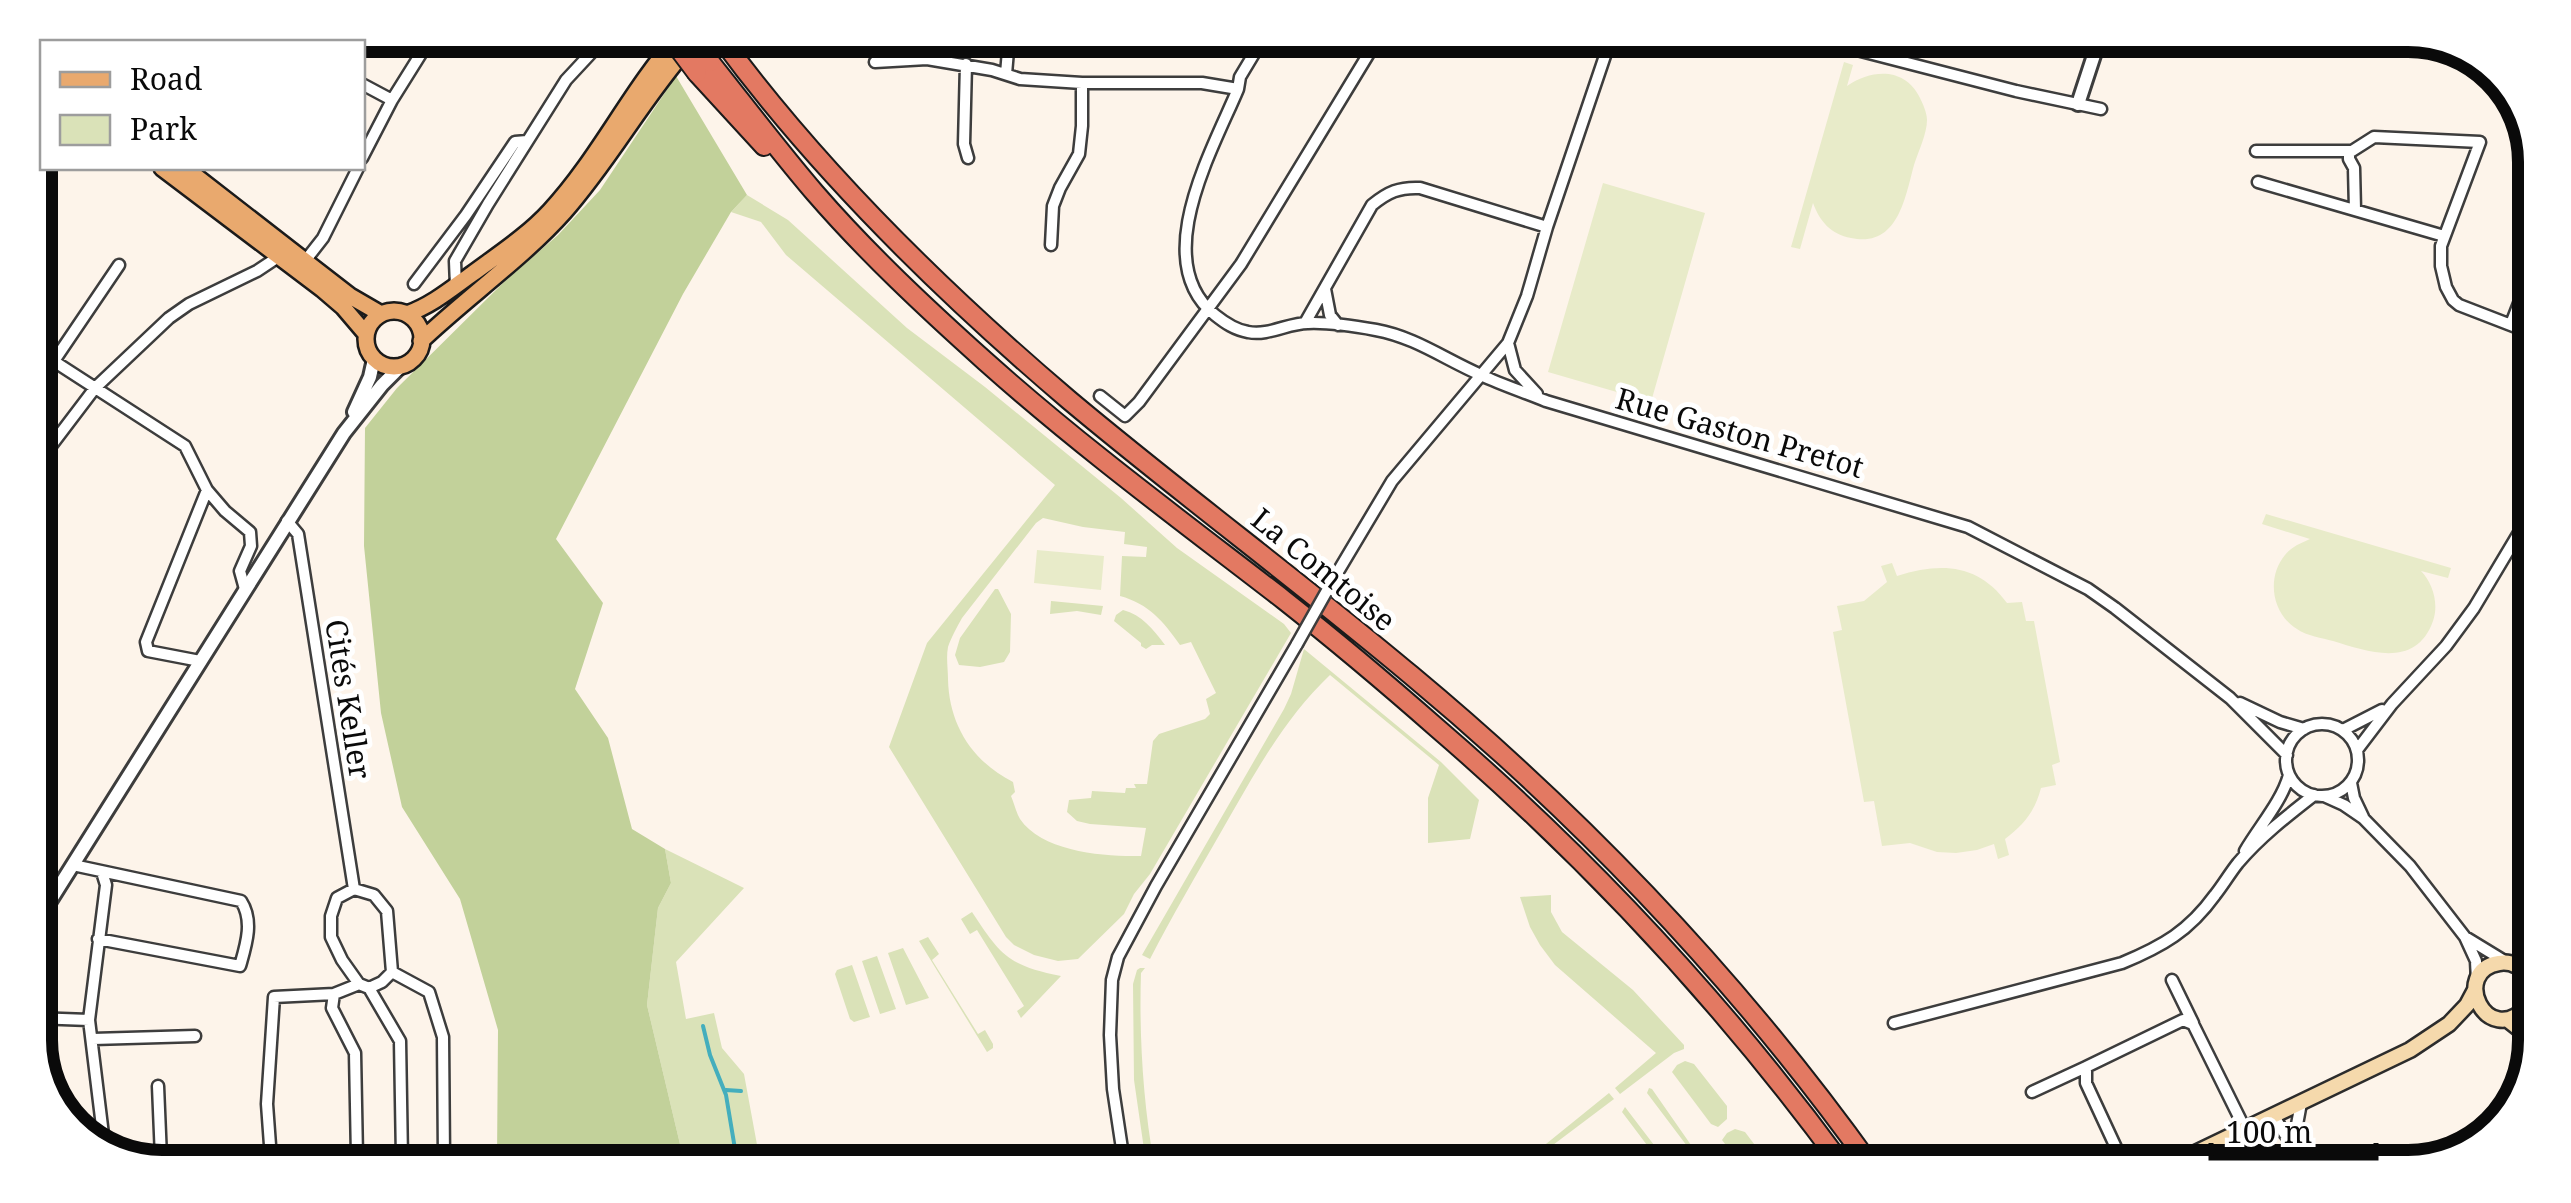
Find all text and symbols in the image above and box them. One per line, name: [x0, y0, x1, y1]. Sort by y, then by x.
legend: [40, 40, 365, 170]
text: Road: [130, 58, 202, 99]
text: Park: [130, 108, 197, 149]
street label: Rue Gaston Pretot: [1611, 377, 1869, 487]
street label: La Comtoise: [1243, 498, 1405, 640]
street label: Cités Keller: [316, 616, 382, 782]
scale bar: [2211, 1098, 2376, 1160]
text: 100 m: [2226, 1111, 2312, 1152]

